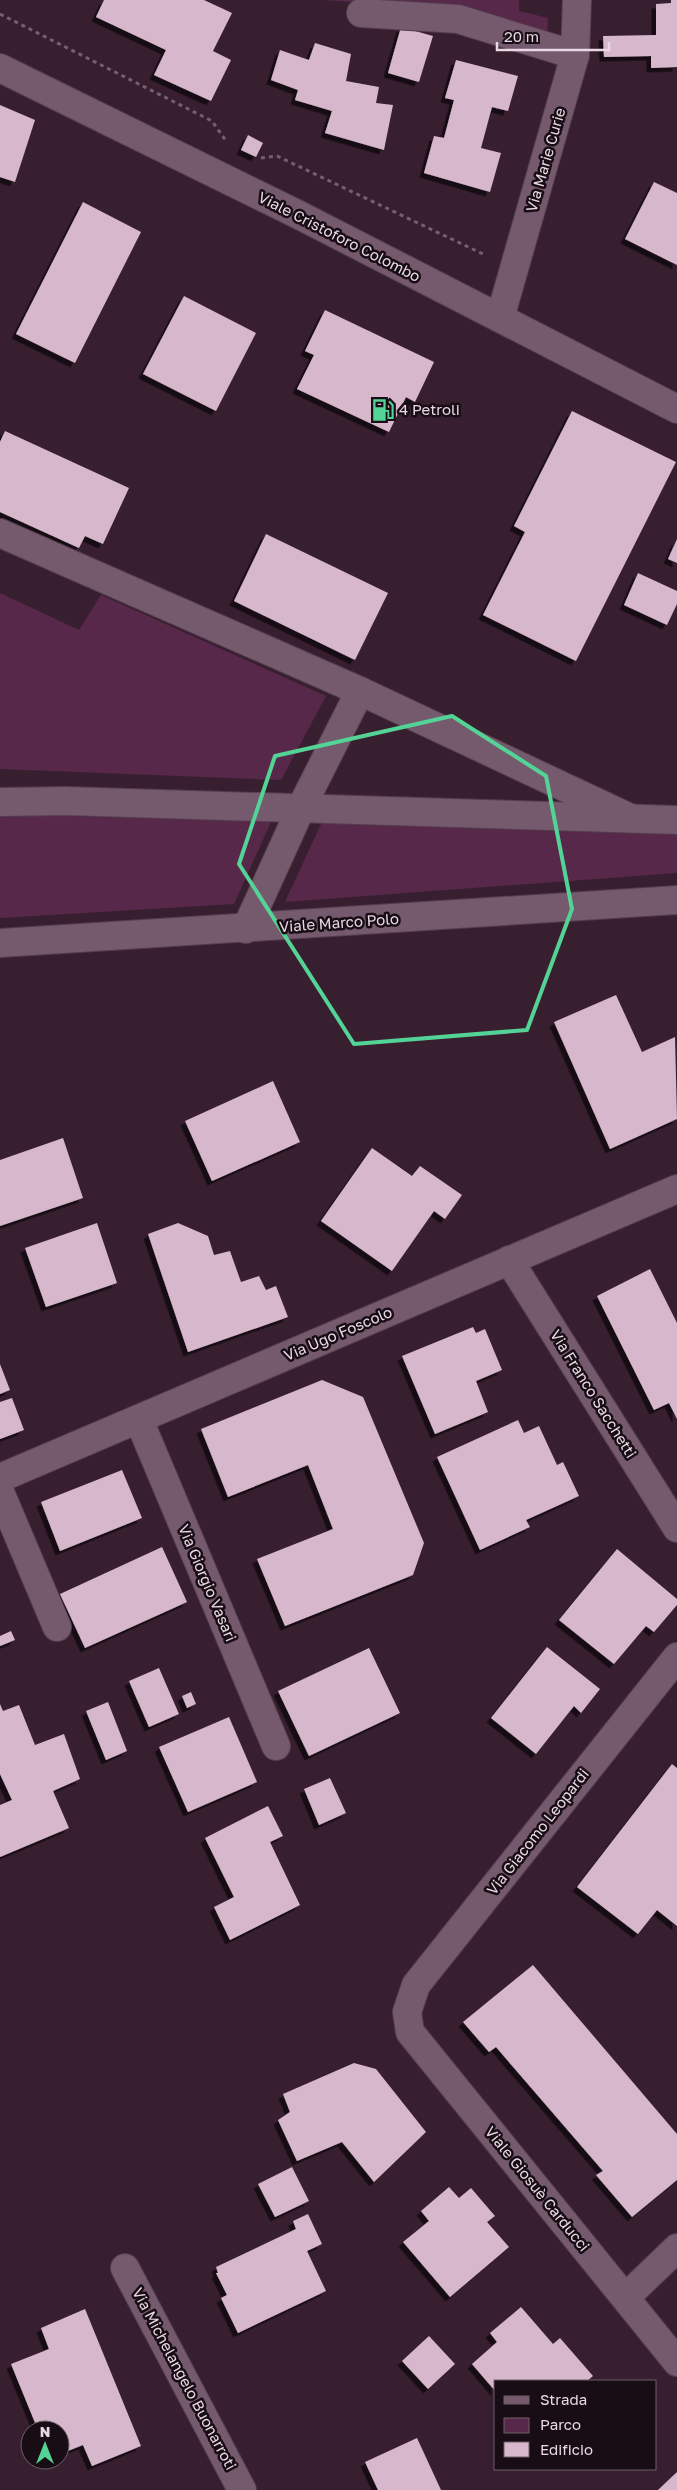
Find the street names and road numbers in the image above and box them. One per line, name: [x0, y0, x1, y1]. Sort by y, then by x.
street label: Via Marie Curie: [522, 105, 569, 214]
street label: Viale Cristoforo Colombo: [255, 187, 424, 285]
street label: Viale Marco Polo: [278, 909, 399, 935]
street label: Via Ugo Foscolo: [281, 1302, 394, 1364]
street label: Via Franco Sacchetti: [547, 1326, 641, 1461]
street label: Via Giorgio Vasari: [175, 1521, 241, 1644]
street label: Via Giacomo Leopardi: [482, 1765, 592, 1898]
street label: Viale Giosuè Carducci: [482, 2122, 594, 2255]
street label: Via Michelangelo Buonarroti: [129, 2284, 241, 2473]

